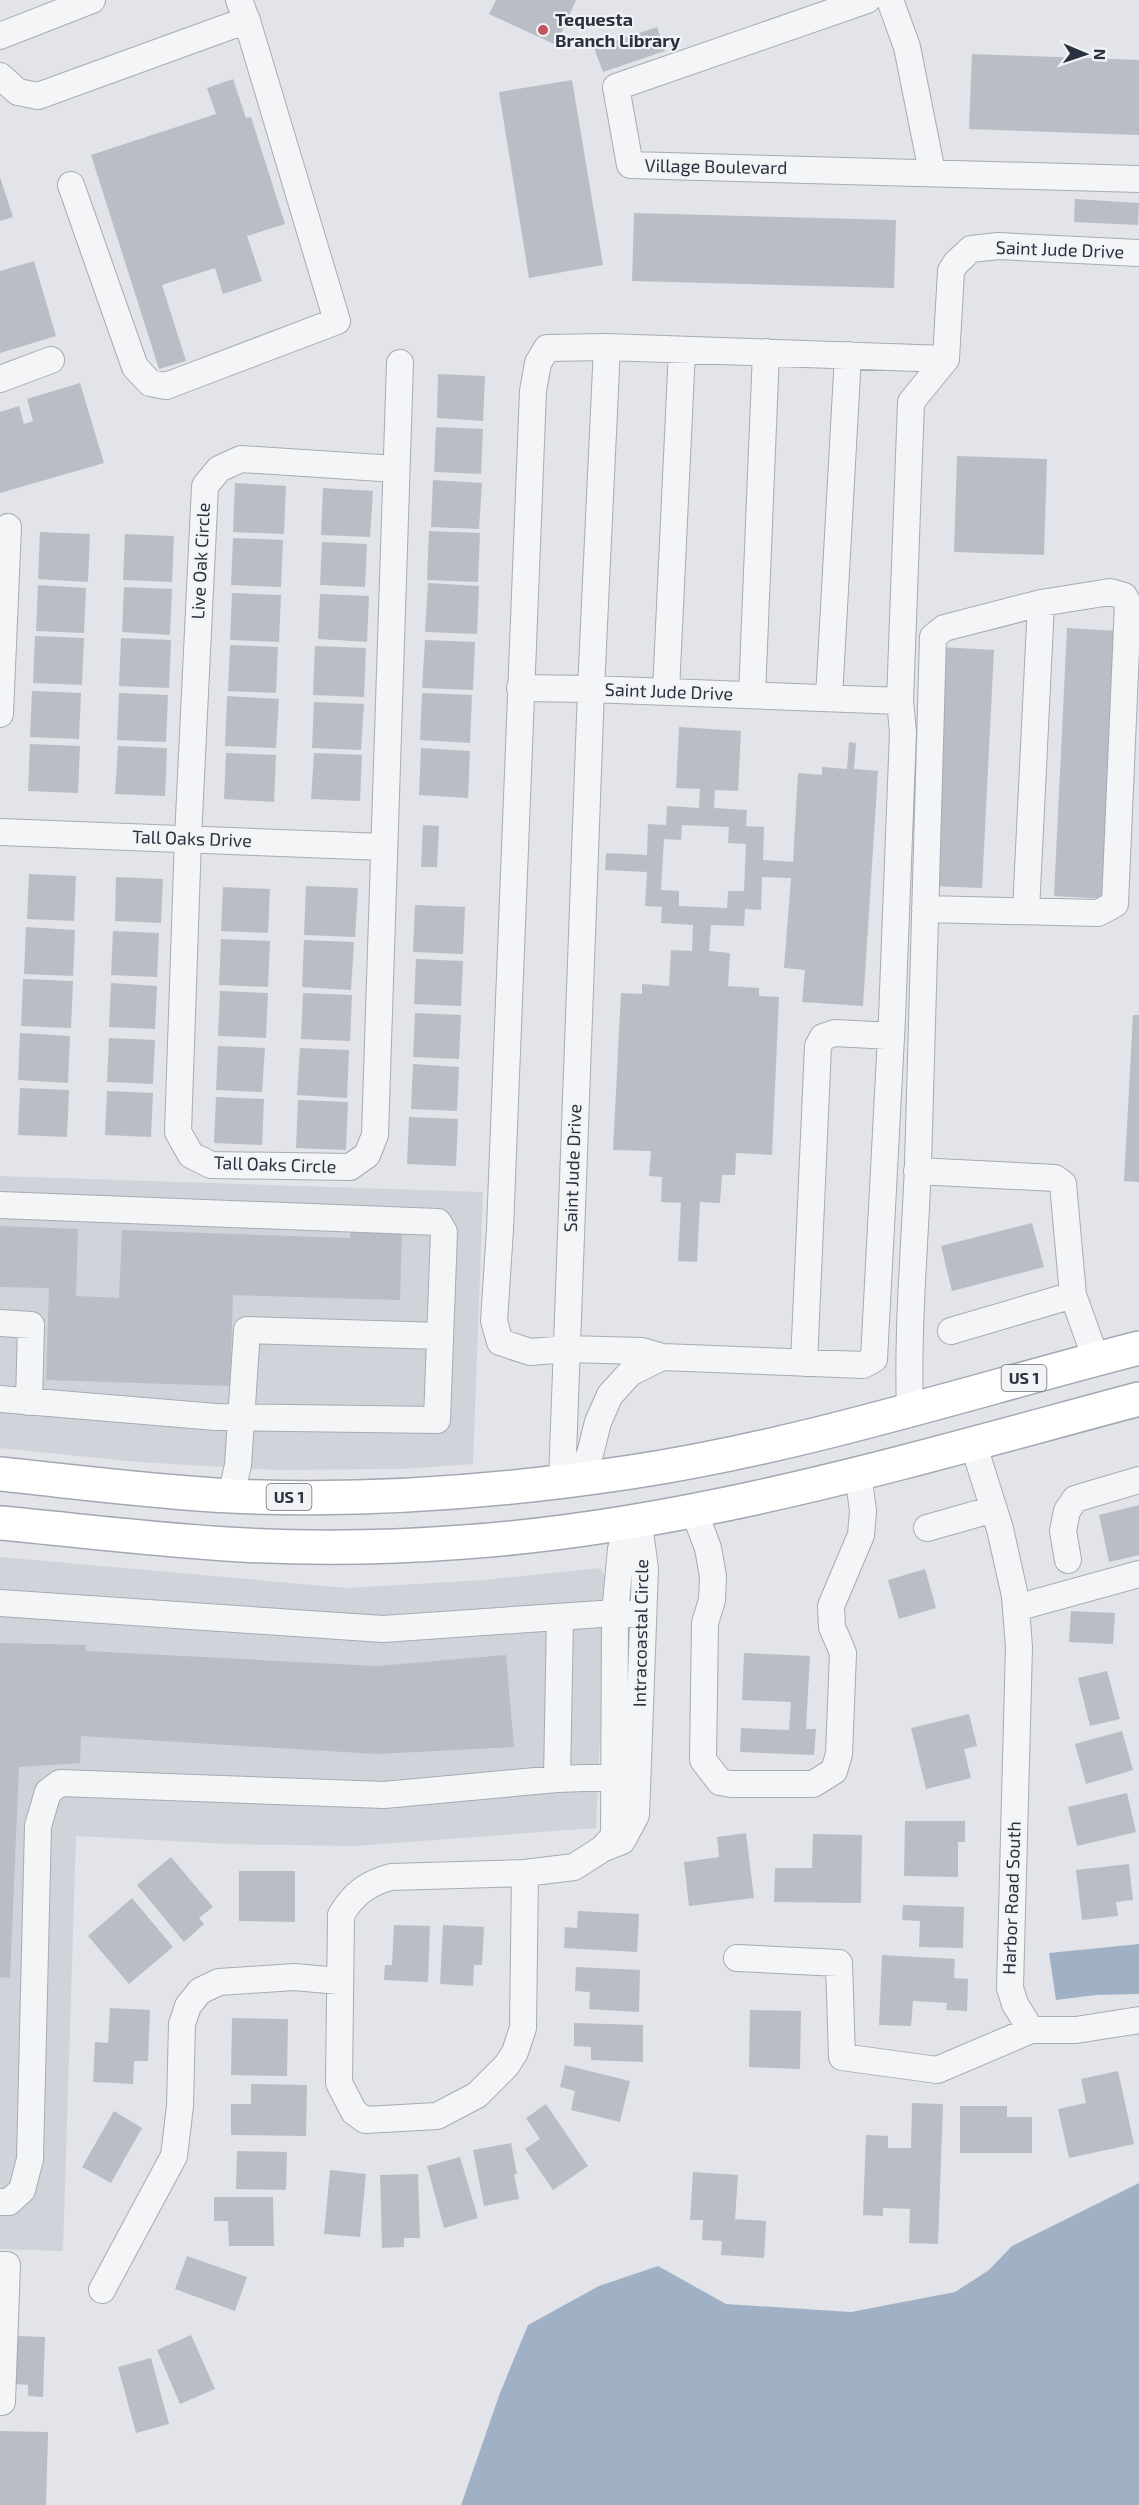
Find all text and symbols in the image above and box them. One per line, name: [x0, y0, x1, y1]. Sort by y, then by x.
place label: Tequesta Branch Library: [555, 8, 681, 51]
marker: Tequesta Branch Library: [536, 23, 550, 37]
north arrow: [1055, 24, 1115, 84]
text: N: [1091, 48, 1110, 61]
street label: Village Boulevard: [644, 154, 788, 178]
street label: Saint Jude Drive: [995, 236, 1125, 262]
street label: Live Oak Circle: [186, 502, 214, 620]
street label: Saint Jude Drive: [604, 678, 734, 704]
street label: Tall Oaks Drive: [132, 825, 252, 851]
street label: Saint Jude Drive: [559, 1103, 585, 1233]
street label: Tall Oaks Circle: [213, 1151, 337, 1177]
road number: US 1: [1002, 1365, 1046, 1391]
road number: US 1: [266, 1484, 312, 1510]
street label: Intracoastal Circle: [628, 1559, 652, 1707]
street label: Harbor Road South: [997, 1821, 1025, 1975]

